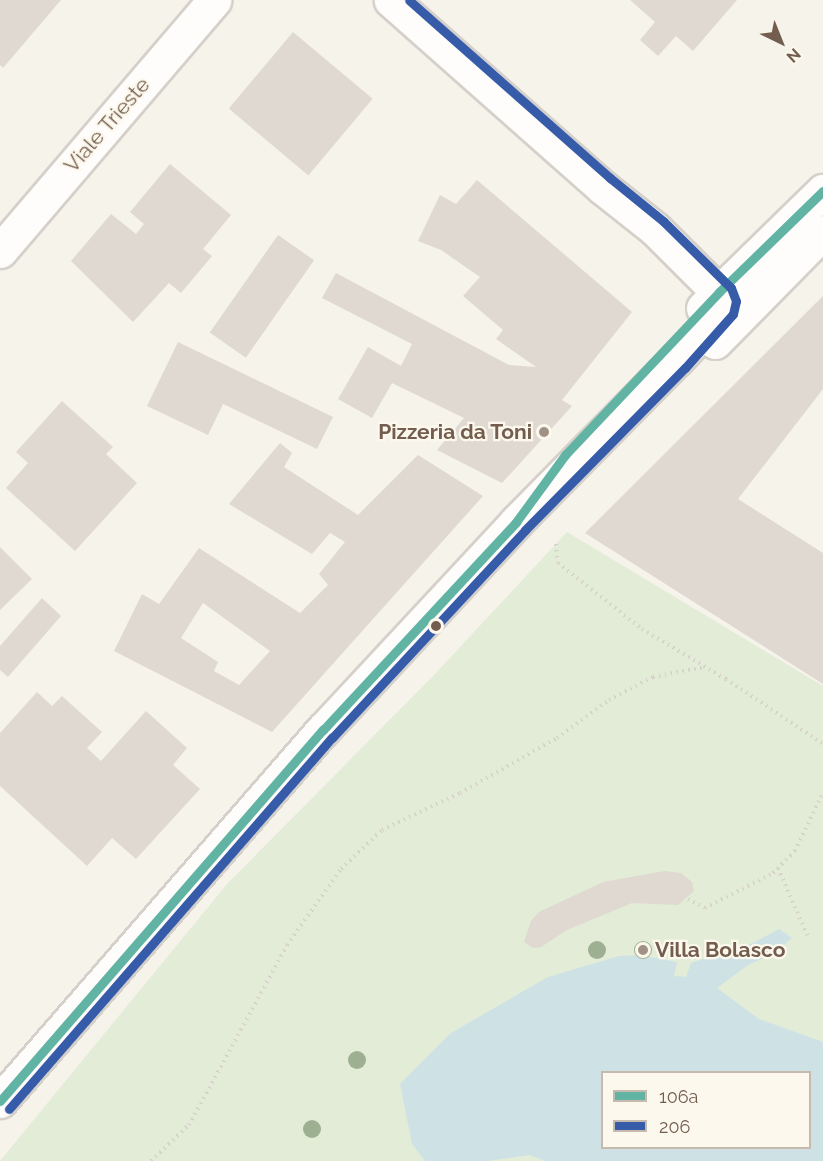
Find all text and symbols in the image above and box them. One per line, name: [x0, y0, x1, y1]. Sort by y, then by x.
north arrow: [751, 12, 811, 72]
text: N: [783, 44, 805, 67]
street label: Viale Trieste: [59, 72, 155, 178]
place label: Pizzeria da Toni: [378, 419, 532, 445]
marker: Pizzeria da Toni: [537, 425, 551, 439]
unlabelled marker: [430, 620, 442, 632]
place label: Villa Bolasco: [655, 937, 786, 963]
marker: Villa Bolasco: [636, 943, 650, 957]
legend: [601, 1071, 811, 1149]
text: 106a: [659, 1086, 698, 1107]
text: 206: [659, 1116, 690, 1137]

